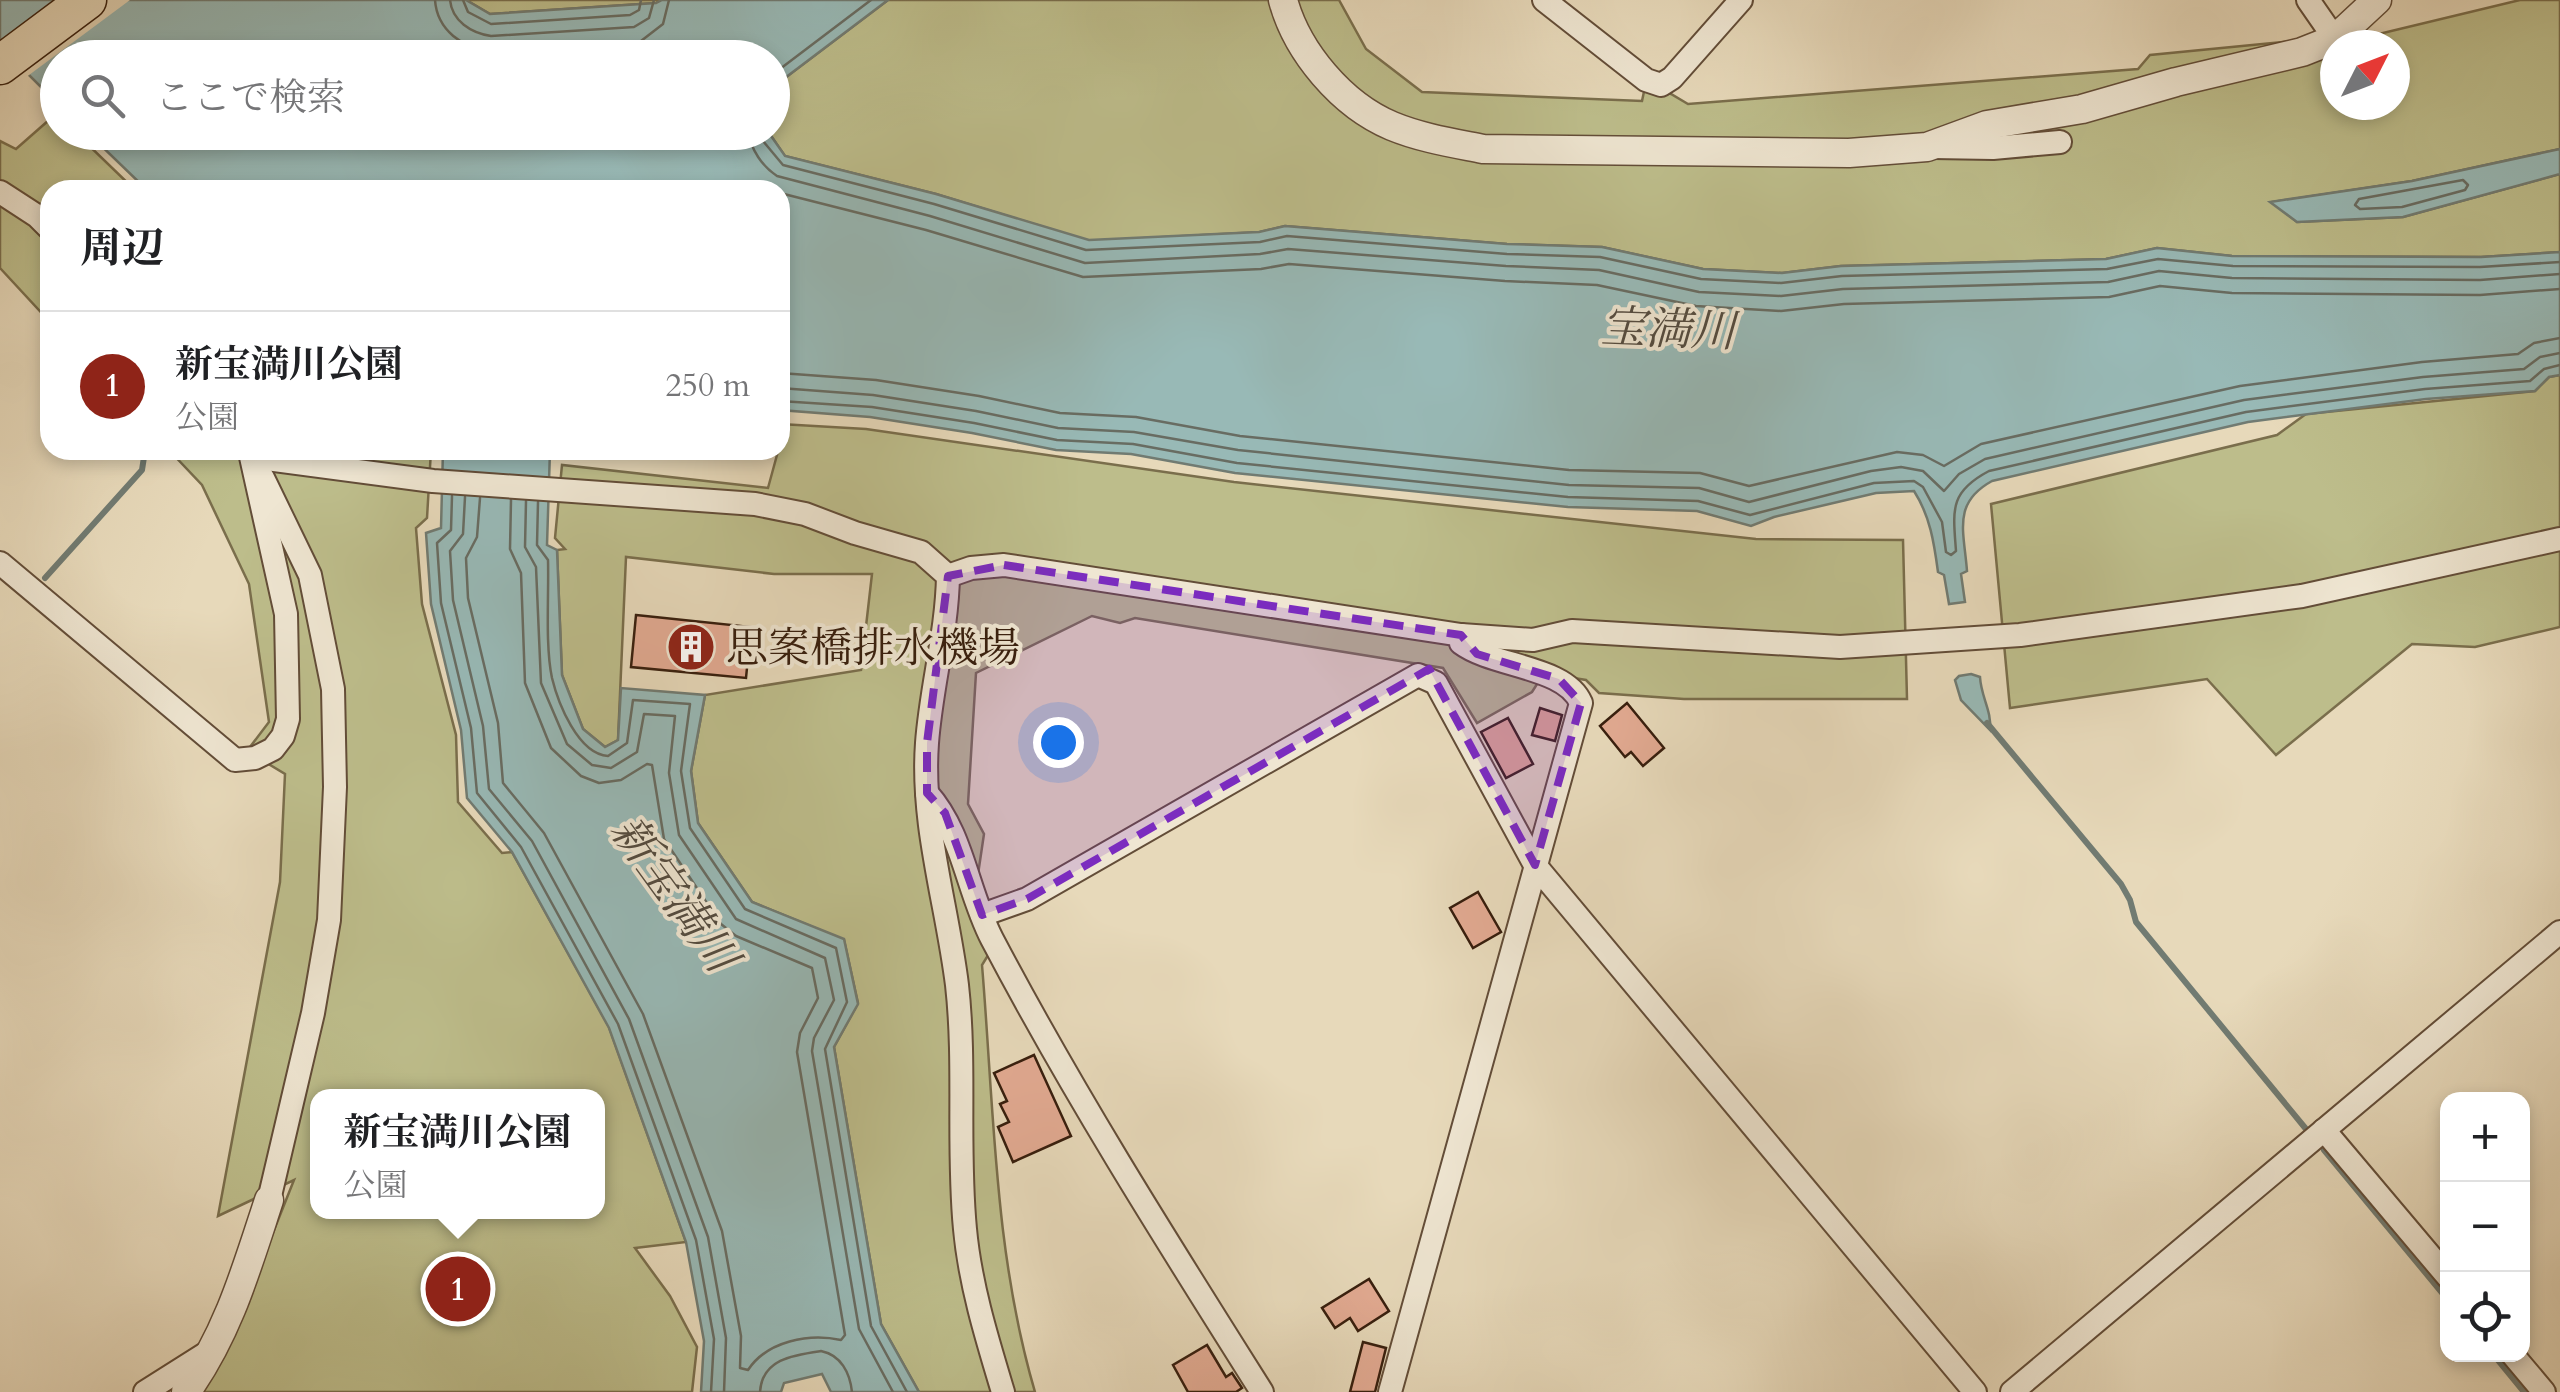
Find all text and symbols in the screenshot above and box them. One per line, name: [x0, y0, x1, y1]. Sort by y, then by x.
north arrow: [2320, 30, 2410, 120]
search box: [40, 40, 790, 150]
icon: search: [75, 68, 130, 123]
text: ここで検索: [155, 72, 345, 124]
text: 周辺: [80, 220, 164, 277]
water label: 宝満川: [1599, 297, 1741, 363]
text: 新宝満川公園: [175, 339, 403, 391]
text: 1: [104, 364, 121, 408]
text: 250 m: [665, 364, 750, 408]
text: 公園: [175, 396, 239, 440]
place label: 思案橋排水機場: [726, 620, 1020, 677]
building icon: 思案橋排水機場: [665, 621, 717, 673]
your location: [1033, 717, 1084, 768]
water label: 新宝満川: [596, 803, 754, 989]
popup: [310, 1089, 605, 1219]
map controls: [2440, 1092, 2530, 1362]
button: +: [2440, 1092, 2530, 1182]
text: 新宝満川公園: [343, 1107, 572, 1159]
text: 公園: [343, 1164, 408, 1208]
button: −: [2440, 1182, 2530, 1272]
pin: 1: [426, 1252, 490, 1326]
button: locate: [2440, 1272, 2530, 1362]

